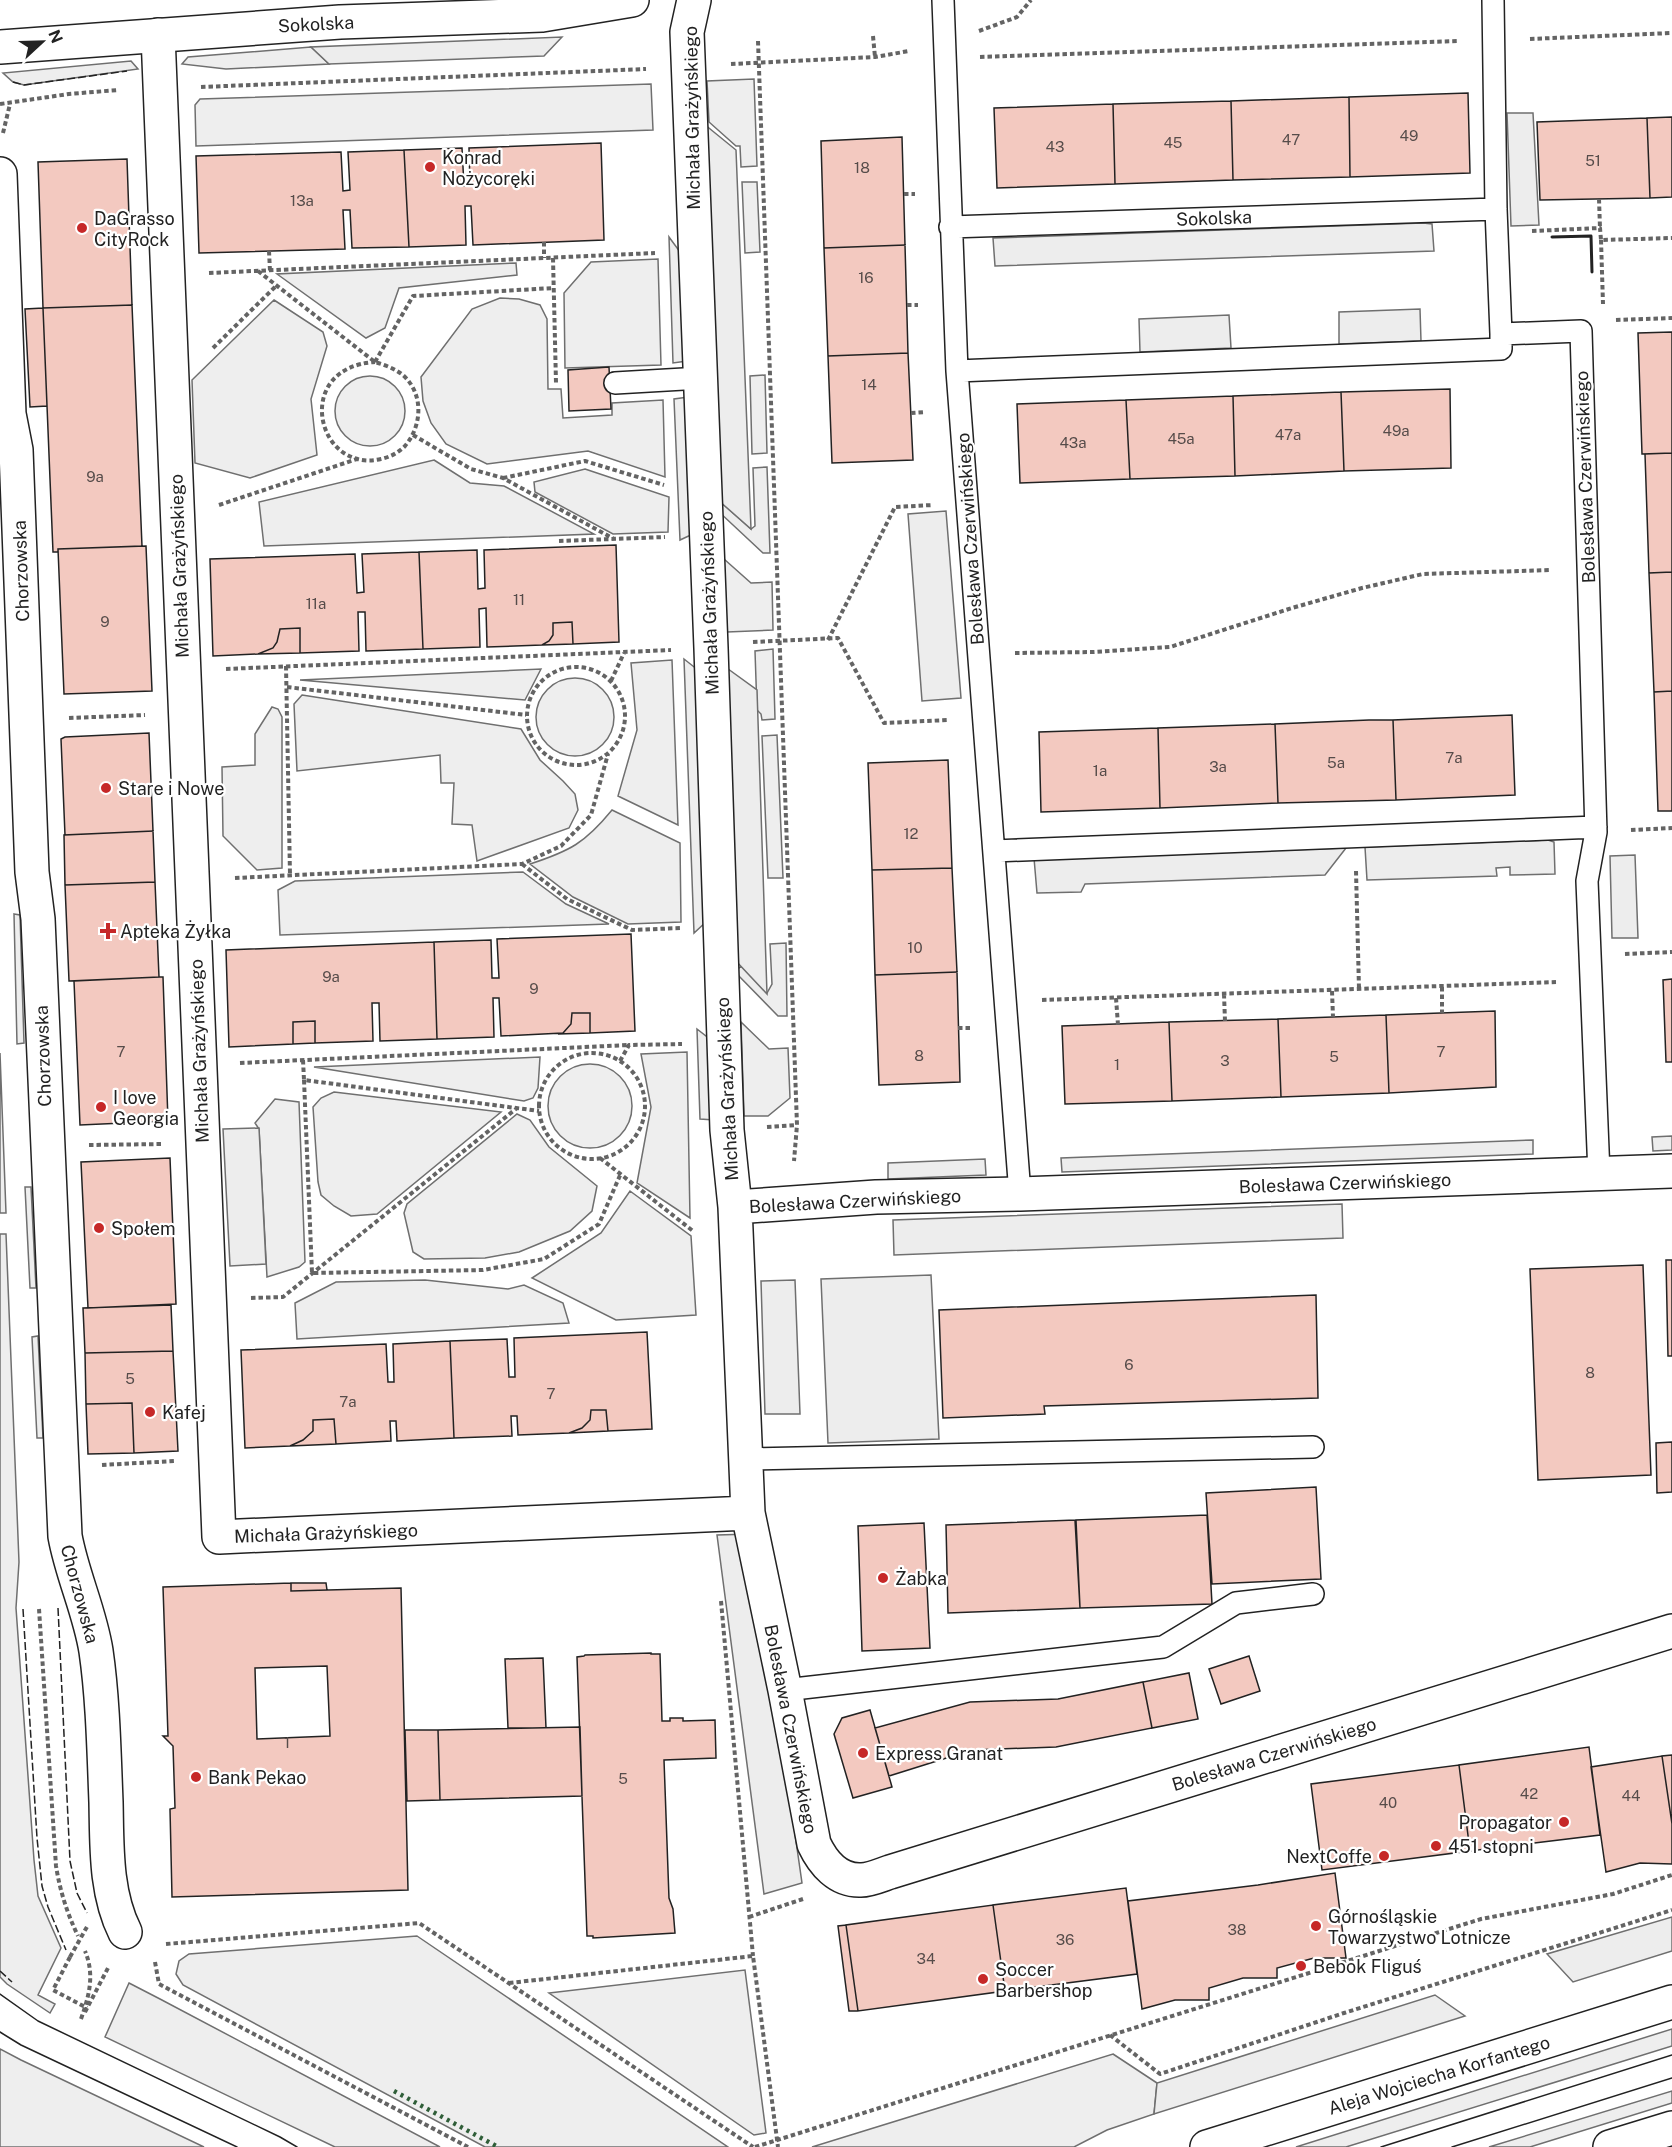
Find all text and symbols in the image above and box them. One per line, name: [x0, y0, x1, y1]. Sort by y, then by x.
north arrow: [12, 12, 72, 72]
street label: Sokolska: [277, 12, 355, 36]
street label: Michała Grażyńskiego: [680, 26, 704, 210]
text: N: [44, 27, 67, 46]
house number: 49: [1400, 127, 1418, 144]
house number: 47: [1282, 131, 1300, 148]
house number: 45: [1164, 134, 1182, 151]
house number: 43: [1046, 138, 1064, 155]
place label: Konrad Nożycoręki: [442, 147, 535, 189]
house number: 51: [1585, 152, 1601, 169]
house number: 18: [854, 159, 870, 176]
marker: Konrad Nożycoręki: [423, 160, 437, 174]
house number: 13a: [290, 192, 314, 209]
street label: Sokolska: [1176, 206, 1252, 230]
place label: DaGrasso CityRock: [94, 208, 175, 250]
marker: DaGrasso CityRock: [75, 221, 89, 235]
house number: 16: [858, 269, 874, 286]
street label: Bolesława Czerwińskiego: [1571, 370, 1599, 584]
house number: 14: [861, 376, 877, 393]
house number: 49a: [1382, 422, 1410, 439]
house number: 47a: [1275, 426, 1301, 443]
house number: 45a: [1167, 430, 1195, 447]
street label: Bolesława Czerwińskiego: [952, 432, 988, 646]
house number: 43a: [1059, 434, 1087, 451]
house number: 9a: [86, 468, 104, 485]
street label: Michała Grażyńskiego: [165, 474, 193, 658]
street label: Michała Grażyńskiego: [695, 511, 723, 695]
street label: Chorzowska: [9, 520, 33, 622]
house number: 11: [513, 591, 525, 608]
house number: 11a: [306, 595, 326, 612]
house number: 9: [100, 613, 110, 630]
house number: 7a: [1445, 749, 1463, 766]
house number: 5a: [1327, 754, 1345, 771]
house number: 3a: [1209, 758, 1227, 775]
house number: 1a: [1093, 762, 1107, 779]
place label: Stare i Nowe: [118, 778, 224, 799]
marker: Stare i Nowe: [99, 781, 113, 795]
house number: 12: [903, 825, 919, 842]
place label: Apteka Żyłka: [120, 920, 231, 942]
marker: Apteka Żyłka: [101, 924, 115, 938]
house number: 10: [907, 939, 923, 956]
street label: Michała Grażyńskiego: [185, 959, 213, 1143]
house number: 9a: [322, 968, 340, 985]
house number: 9: [529, 980, 539, 997]
street label: Michała Grażyńskiego: [712, 997, 742, 1181]
street label: Chorzowska: [31, 1005, 55, 1107]
house number: 7: [116, 1043, 126, 1060]
house number: 7: [1436, 1043, 1446, 1060]
house number: 8: [914, 1047, 924, 1064]
house number: 5: [1329, 1048, 1339, 1065]
house number: 3: [1220, 1052, 1230, 1069]
house number: 1: [1114, 1056, 1120, 1073]
place label: I love Georgia: [113, 1087, 179, 1129]
marker: I love Georgia: [94, 1100, 108, 1114]
street label: Bolesława Czerwińskiego: [1238, 1169, 1452, 1197]
street label: Bolesława Czerwińskiego: [748, 1185, 962, 1217]
place label: Społem: [111, 1218, 176, 1239]
marker: Społem: [92, 1221, 106, 1235]
house number: 6: [1124, 1356, 1134, 1373]
house number: 8: [1585, 1364, 1595, 1381]
house number: 5: [125, 1370, 135, 1387]
house number: 7: [546, 1385, 556, 1402]
house number: 7a: [339, 1393, 357, 1410]
place label: Kafej: [162, 1402, 206, 1423]
marker: Kafej: [143, 1405, 157, 1419]
street label: Michała Grażyńskiego: [234, 1519, 418, 1547]
street label: Chorzowska: [57, 1542, 103, 1646]
place label: Żabka: [895, 1567, 947, 1589]
marker: Żabka: [876, 1571, 890, 1585]
street label: Bolesława Czerwińskiego: [760, 1623, 822, 1835]
street label: Bolesława Czerwińskiego: [1169, 1713, 1379, 1795]
house number: 1: [284, 1734, 290, 1751]
place label: Express Granat: [875, 1743, 1003, 1764]
marker: Express Granat: [856, 1746, 870, 1760]
place label: Bank Pekao: [208, 1767, 306, 1788]
marker: Bank Pekao: [189, 1770, 203, 1784]
house number: 5: [618, 1770, 628, 1787]
house number: 42: [1520, 1785, 1538, 1802]
house number: 44: [1622, 1787, 1640, 1804]
house number: 40: [1379, 1794, 1397, 1811]
place label: Propagator: [1458, 1812, 1552, 1833]
marker: Propagator: [1557, 1815, 1571, 1829]
place label: 451 stopni: [1448, 1836, 1534, 1857]
marker: 451 stopni: [1429, 1839, 1443, 1853]
place label: NextCoffe: [1286, 1846, 1372, 1867]
marker: NextCoffe: [1377, 1849, 1391, 1863]
place label: Górnośląskie Towarzystwo Lotnicze: [1328, 1906, 1511, 1948]
marker: Górnośląskie Towarzystwo Lotnicze: [1309, 1919, 1323, 1933]
house number: 38: [1227, 1921, 1247, 1938]
house number: 36: [1056, 1931, 1074, 1948]
house number: 34: [917, 1950, 935, 1967]
place label: Bebok Fliguś: [1313, 1956, 1422, 1977]
place label: Soccer Barbershop: [995, 1959, 1092, 2001]
marker: Bebok Fliguś: [1294, 1959, 1308, 1973]
marker: Soccer Barbershop: [976, 1972, 990, 1986]
street label: Aleja Wojciecha Korfantego: [1326, 2031, 1552, 2119]

